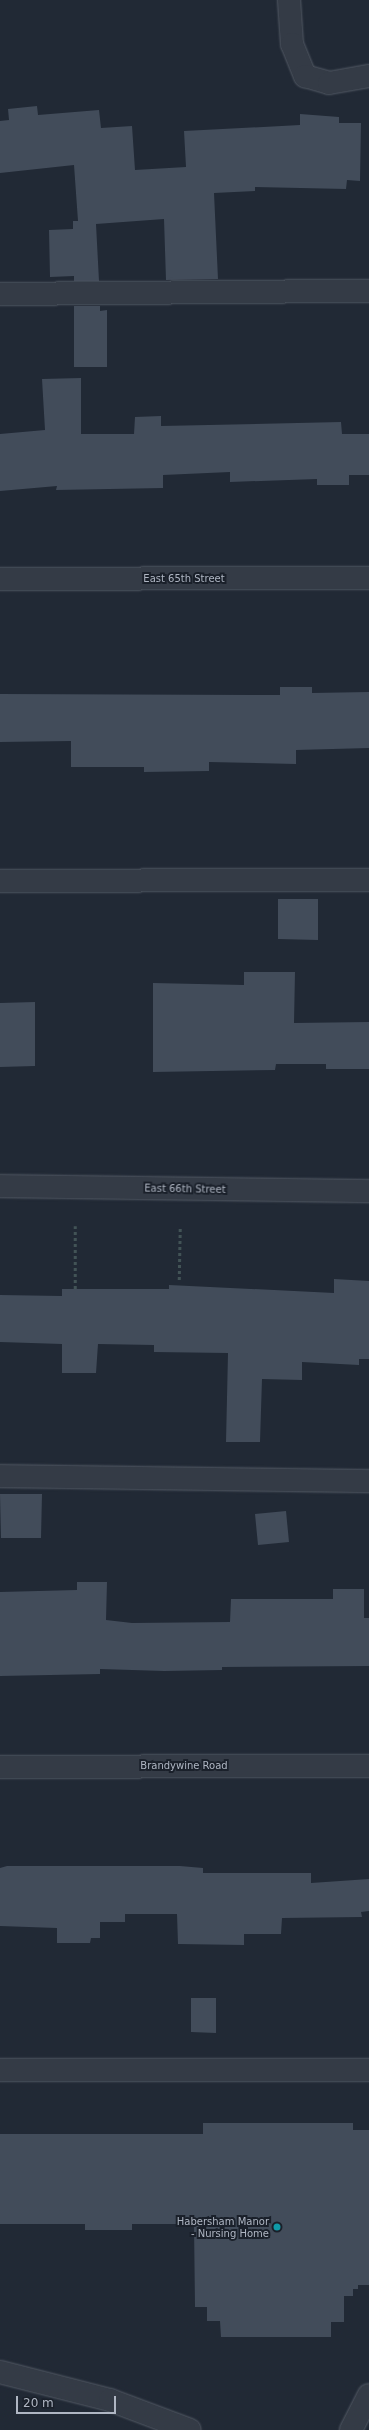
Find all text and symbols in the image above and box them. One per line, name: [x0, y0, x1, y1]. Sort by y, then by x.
street label: East 65th Street: [143, 573, 225, 585]
street label: East 66th Street: [144, 1182, 226, 1196]
street label: Brandywine Road: [140, 1760, 228, 1772]
place label: Habersham Manor - Nursing Home: [177, 2215, 269, 2238]
marker: Habersham Manor - Nursing Home: [272, 2222, 282, 2232]
scale bar: [18, 2388, 118, 2414]
text: 20 m: [23, 2396, 54, 2410]

